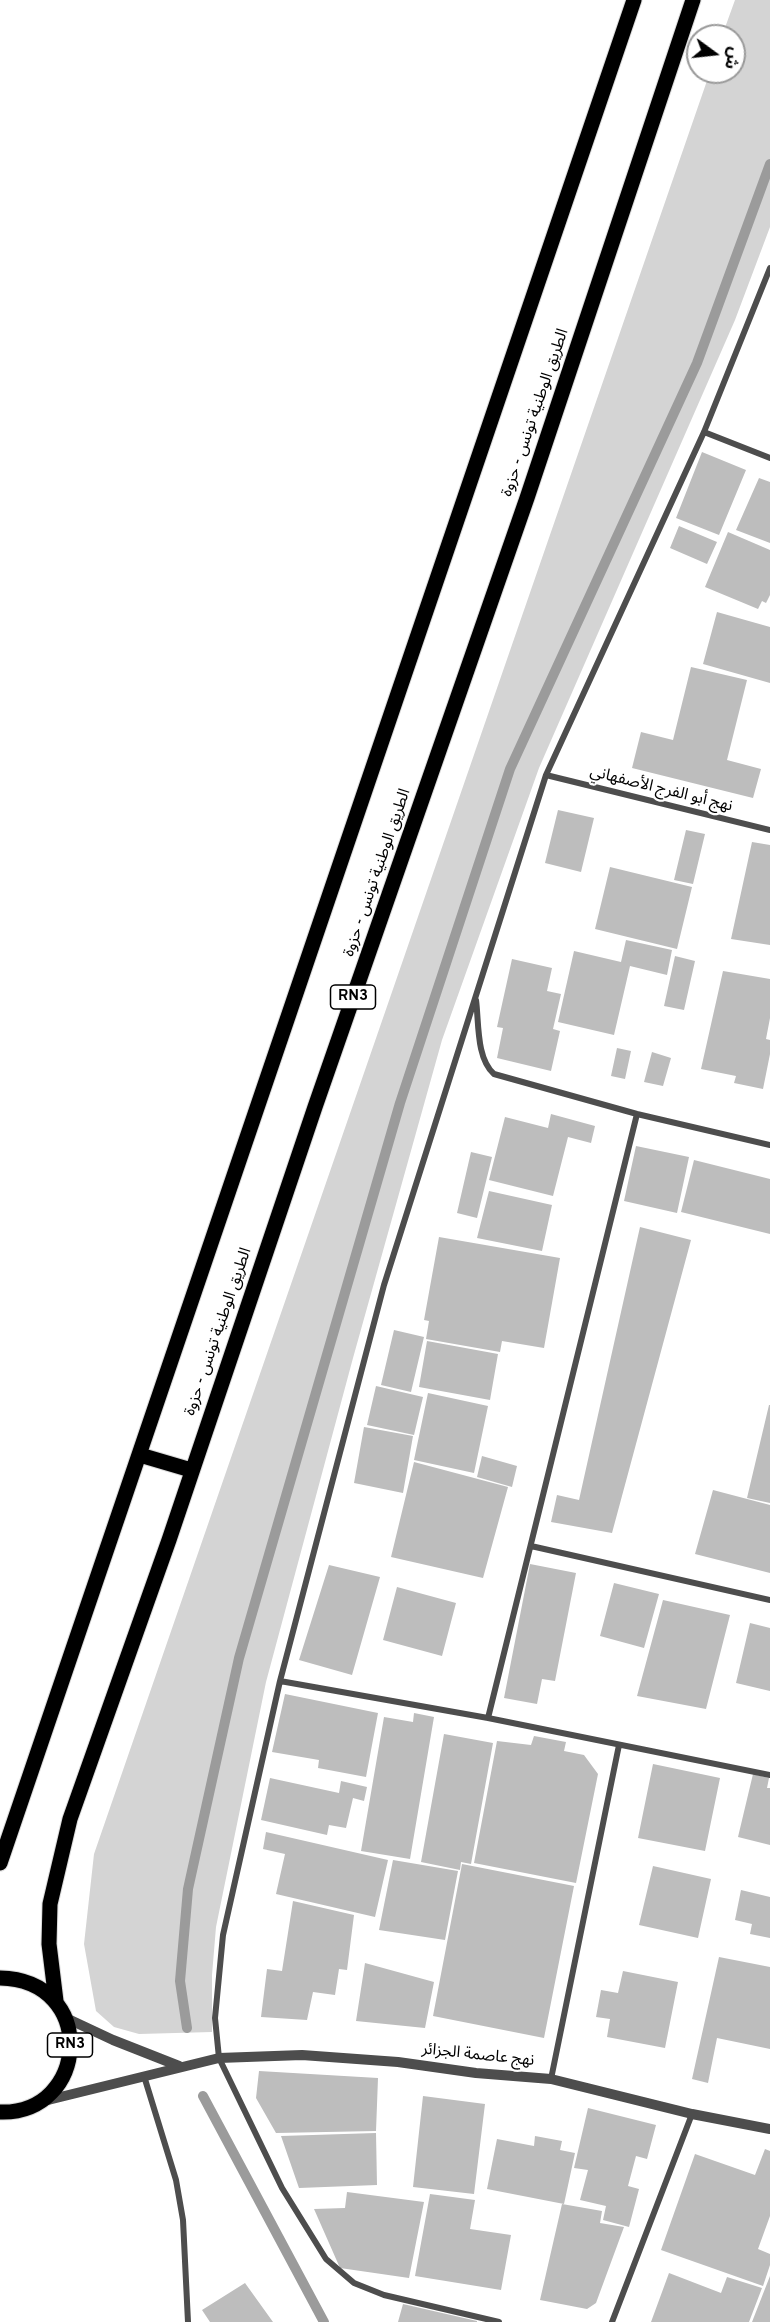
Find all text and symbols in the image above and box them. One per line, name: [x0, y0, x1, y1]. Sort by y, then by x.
north arrow: [686, 24, 746, 84]
text: ش: [719, 45, 744, 71]
street label: الطريق الوطنية تونس - حزوة: [498, 327, 574, 499]
street label: نهج أبو الفرج الأصفهاني: [588, 763, 734, 817]
street label: الطريق الوطنية تونس - حزوة: [340, 787, 416, 959]
road number: RN3: [330, 985, 376, 1009]
street label: الطريق الوطنية تونس - حزوة: [181, 1246, 257, 1418]
road number: RN3: [48, 2033, 92, 2057]
street label: نهج عاصمة الجزائر: [421, 2041, 535, 2071]

